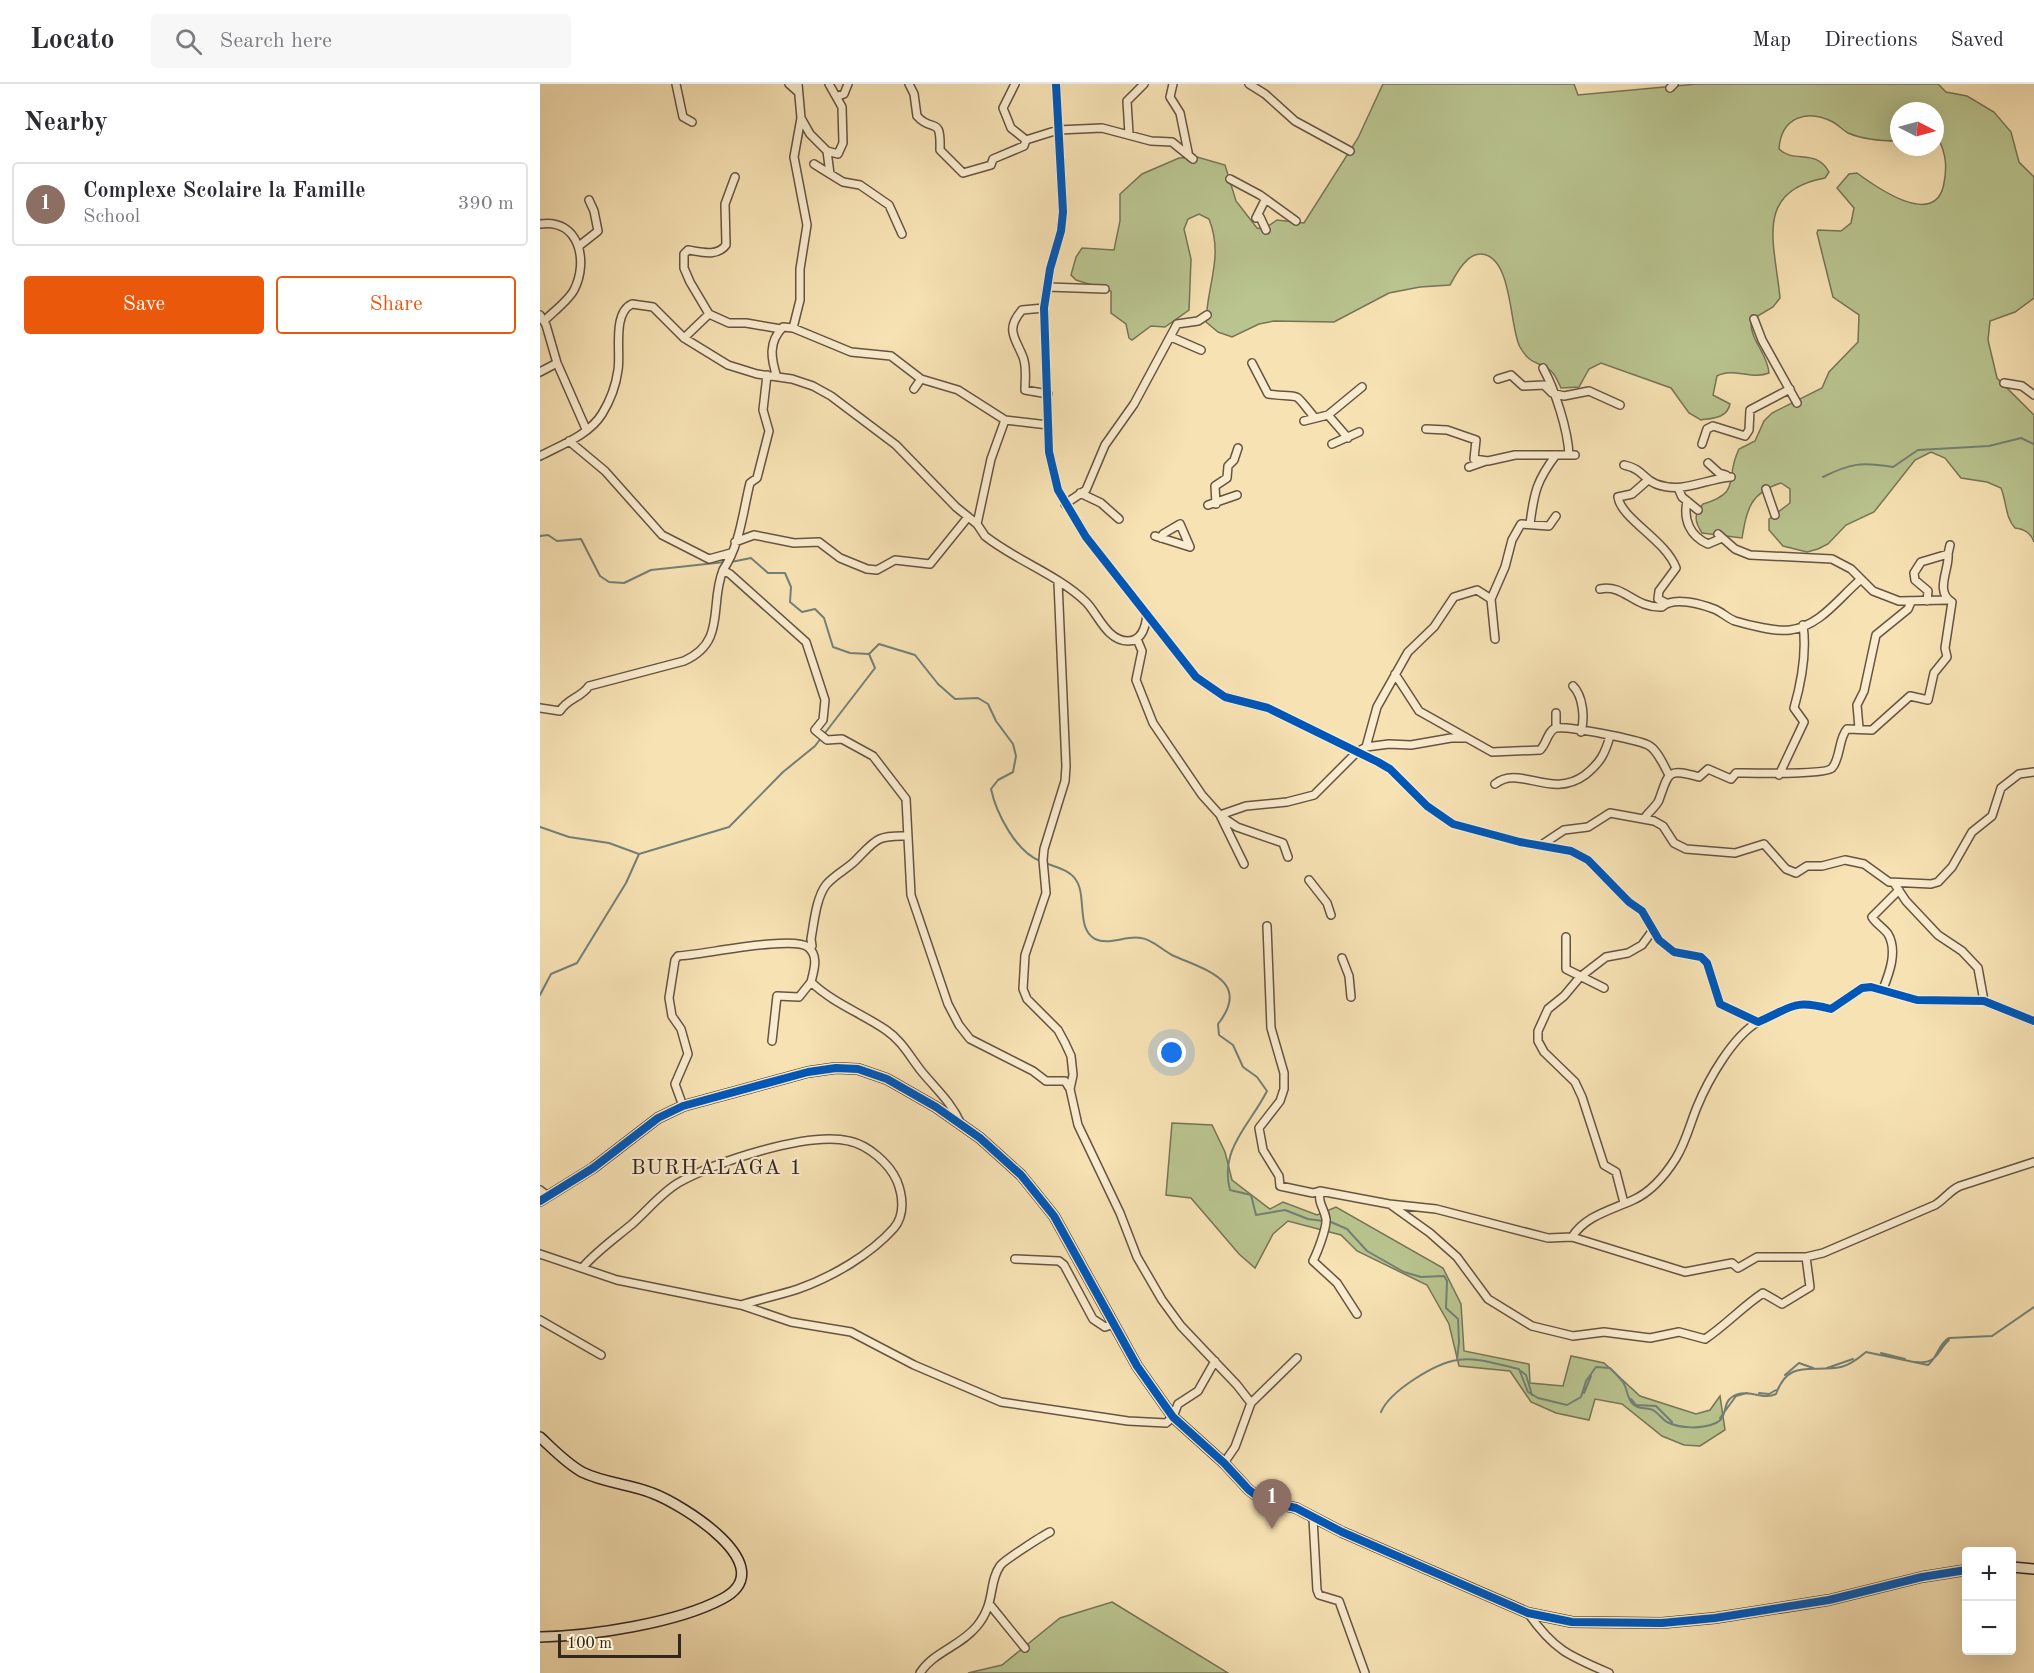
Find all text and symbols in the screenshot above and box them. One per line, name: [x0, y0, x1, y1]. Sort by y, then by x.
search box: [151, 14, 571, 68]
icon: search: [172, 25, 205, 58]
text: Locato: [30, 27, 115, 55]
text: Search here: [220, 30, 332, 52]
text: Map: [1752, 30, 1791, 51]
text: Directions: [1824, 30, 1918, 51]
text: Saved: [1951, 30, 2004, 51]
north arrow: [1890, 102, 1944, 156]
text: Nearby: [24, 110, 108, 136]
text: Complexe Scolaire la Famille: [83, 180, 366, 202]
text: 1: [40, 194, 51, 214]
text: 390 m: [458, 194, 514, 214]
text: School: [83, 207, 140, 227]
button: Save: [24, 276, 264, 334]
button: Share: [276, 276, 516, 334]
your location: [1157, 1038, 1186, 1067]
district label: BURHALAGA 1: [631, 1158, 803, 1179]
pin: 1: [1252, 1480, 1292, 1529]
map controls: [1962, 1547, 2016, 1655]
button: +: [1962, 1547, 2016, 1601]
button: −: [1962, 1601, 2016, 1655]
scale bar: [558, 1631, 681, 1658]
text: 100 m: [567, 1636, 612, 1652]

